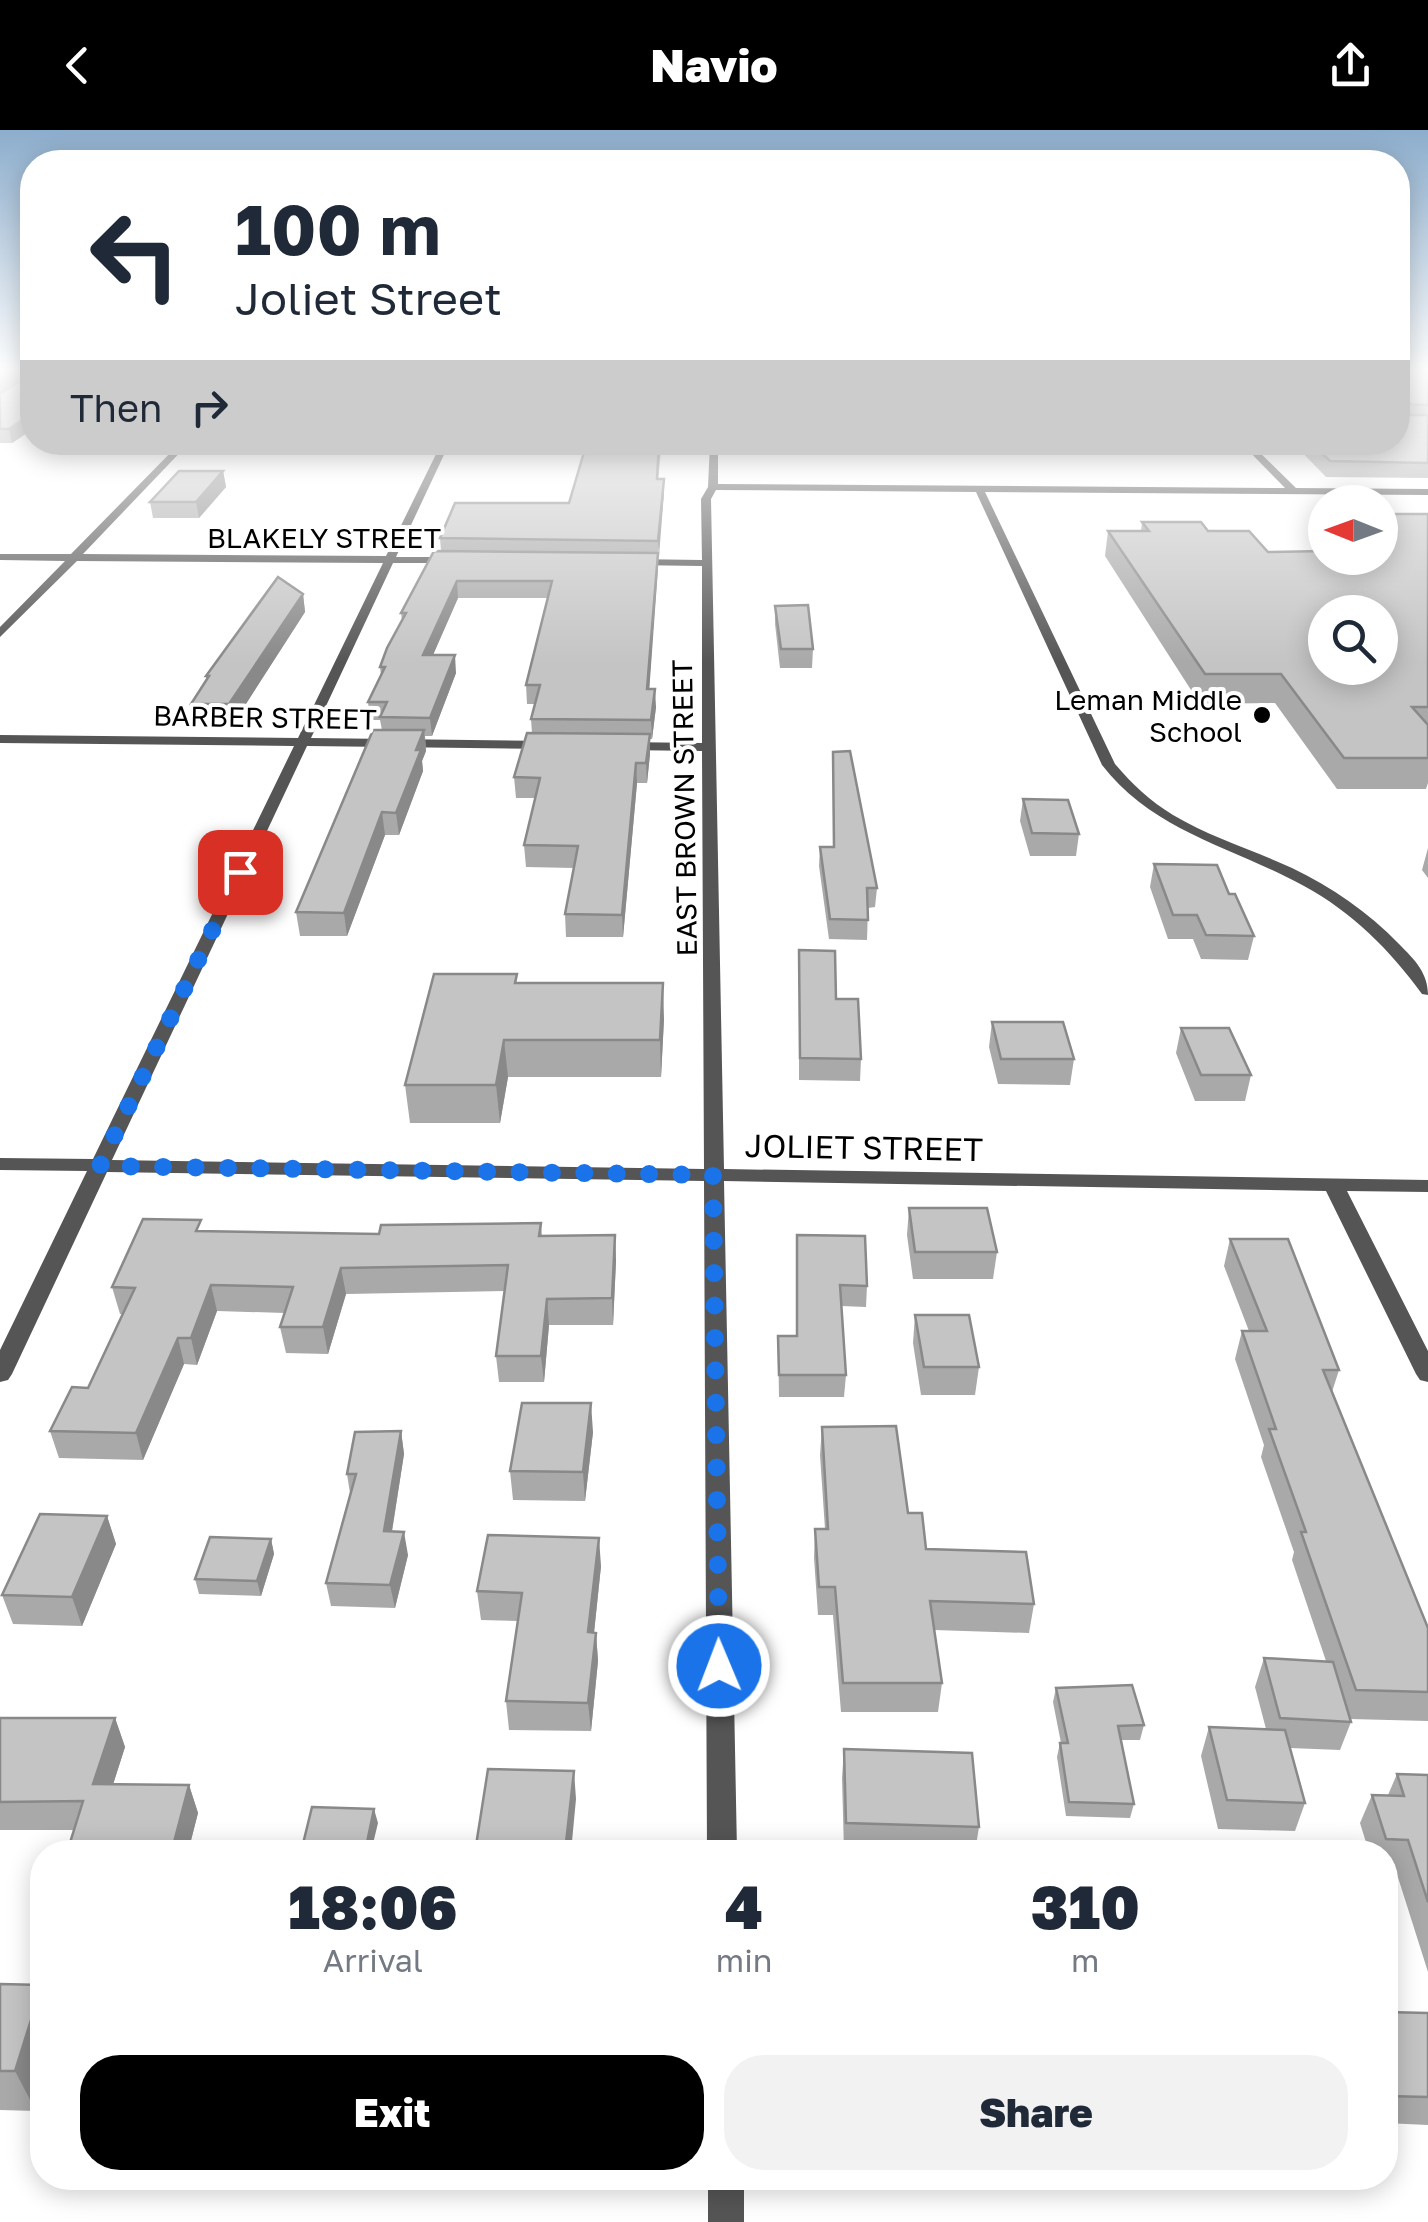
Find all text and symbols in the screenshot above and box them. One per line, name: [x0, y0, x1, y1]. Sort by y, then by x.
icon: back: [50, 38, 105, 93]
text: Navio: [650, 38, 778, 92]
icon: share: [1323, 38, 1378, 93]
text: 100 m: [235, 186, 441, 270]
icon: left: [70, 190, 200, 320]
text: Joliet Street: [235, 271, 502, 325]
icon: right: [182, 380, 237, 435]
text: Then: [70, 385, 162, 430]
north arrow: [1308, 485, 1398, 575]
map controls: [1308, 485, 1398, 685]
street label: BLAKELY STREET: [207, 521, 441, 554]
button: search: [1308, 595, 1398, 685]
street label: EAST BROWN STREET: [665, 659, 703, 957]
place label: Leman Middle School: [1054, 683, 1242, 748]
street label: BARBER STREET: [153, 699, 377, 735]
marker: Leman Middle School: [1251, 704, 1273, 726]
pin: [198, 830, 283, 915]
icon: arrive: [213, 845, 268, 900]
street label: JOLIET STREET: [744, 1126, 984, 1168]
position arrow: [667, 1614, 771, 1718]
text: 18:06: [288, 1870, 458, 1942]
text: 4: [725, 1870, 763, 1942]
text: 310: [1031, 1870, 1140, 1942]
text: Arrival: [323, 1941, 423, 1979]
text: min: [716, 1941, 772, 1979]
text: m: [1071, 1941, 1099, 1979]
button: Exit: [80, 2055, 704, 2170]
button: Share: [724, 2055, 1348, 2170]

